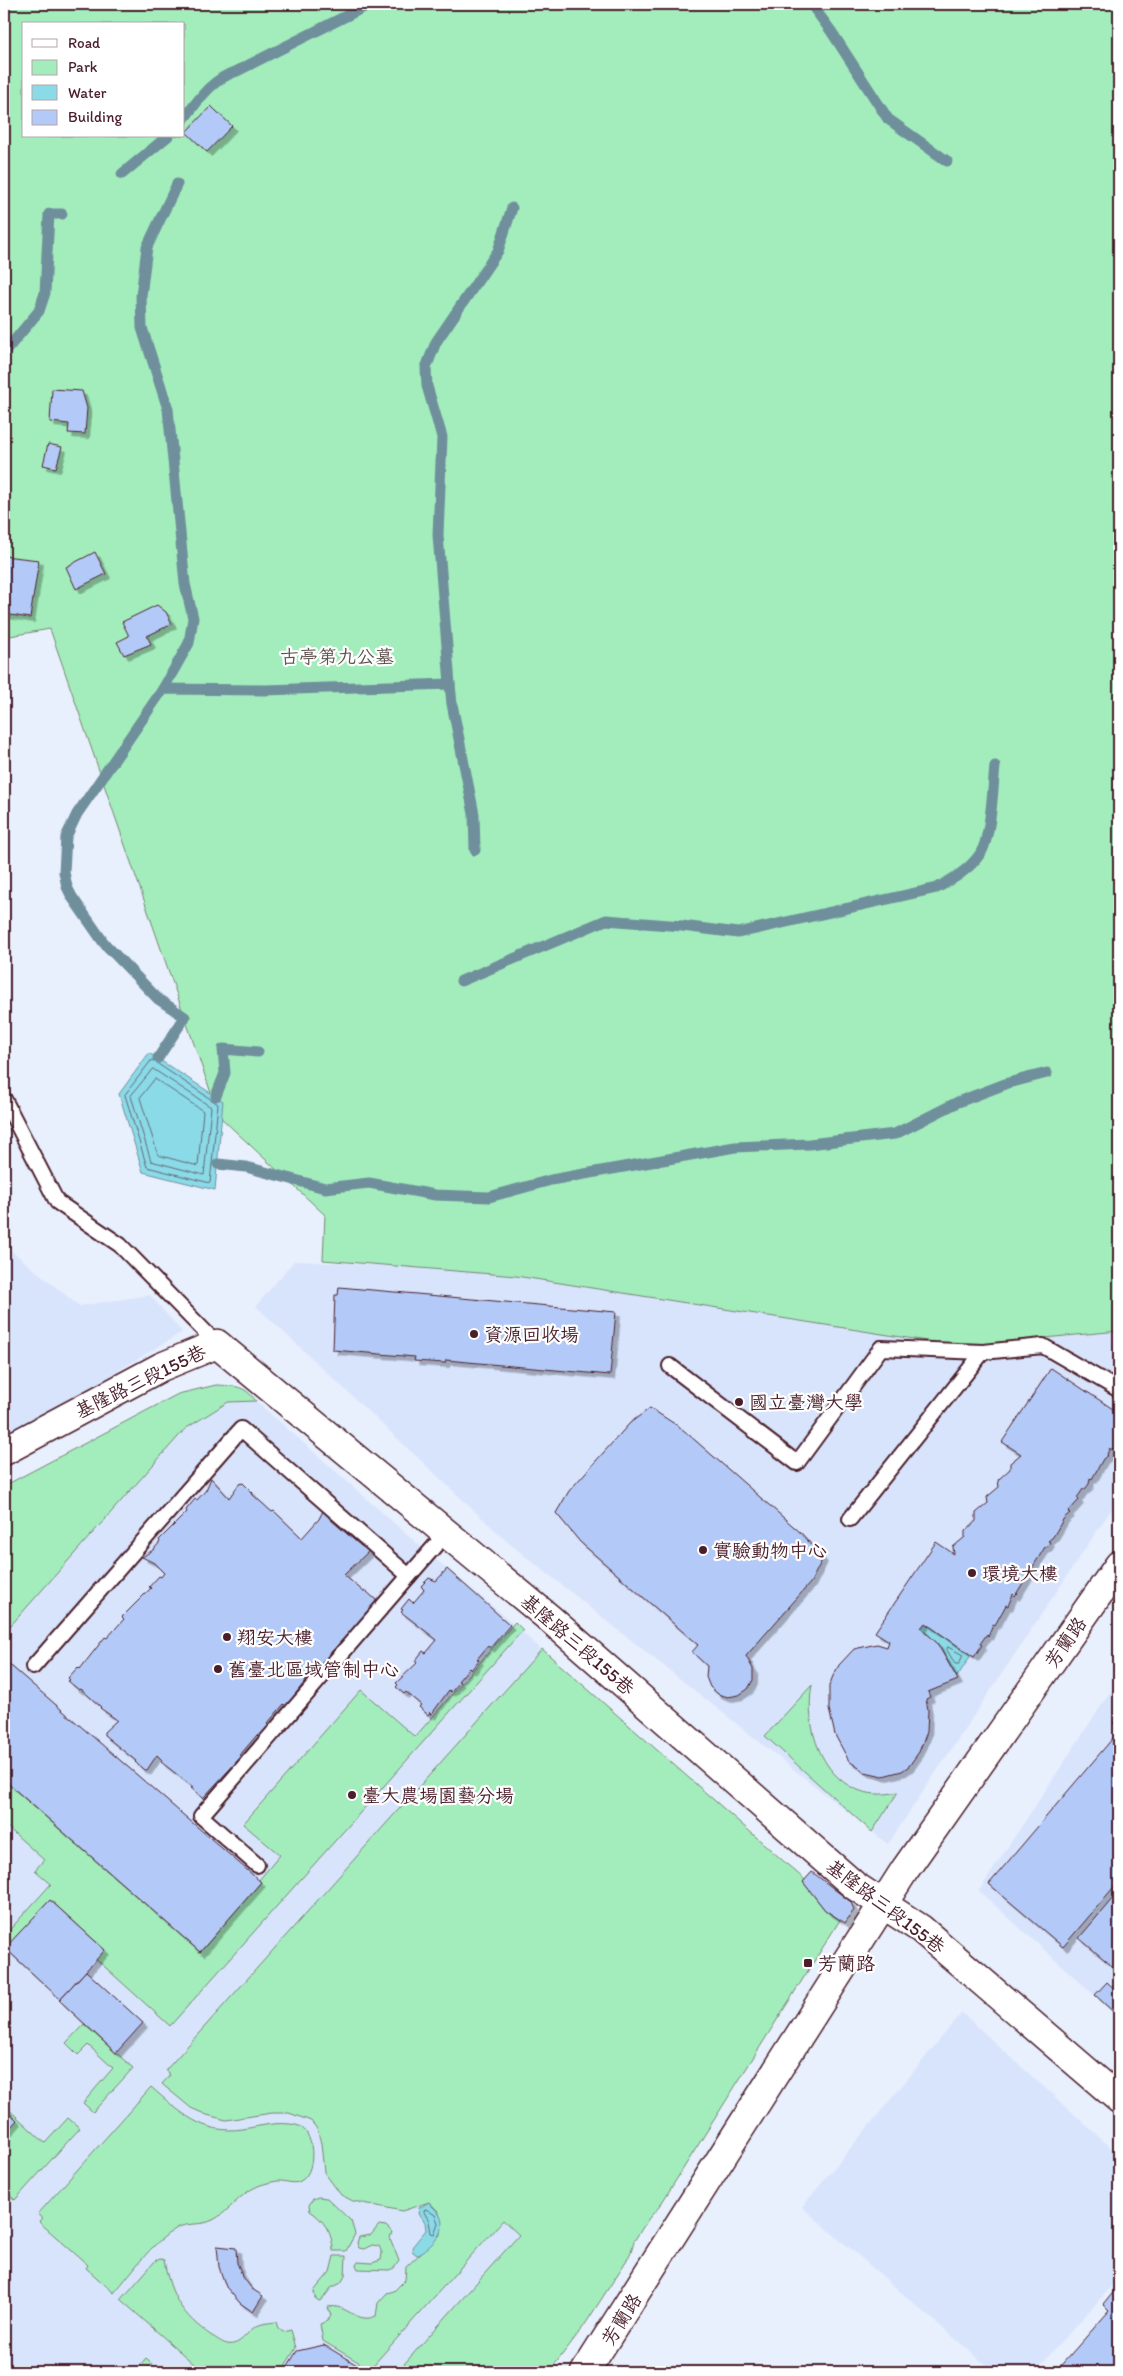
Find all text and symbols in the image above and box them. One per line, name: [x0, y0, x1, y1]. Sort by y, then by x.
legend: [22, 22, 185, 138]
text: Road: [68, 34, 101, 52]
text: Park: [68, 58, 98, 76]
text: Water: [68, 84, 107, 102]
text: Building: [68, 108, 122, 126]
park label: 古亭第九公墓: [280, 645, 394, 668]
place label: 資源回收場: [484, 1323, 579, 1346]
marker: 資源回收場: [468, 1328, 480, 1340]
street label: 基隆路三段155巷: [71, 1340, 209, 1423]
place label: 國立臺灣大學: [749, 1391, 863, 1414]
marker: 國立臺灣大學: [733, 1396, 745, 1408]
place label: 實驗動物中心: [713, 1539, 827, 1562]
marker: 實驗動物中心: [697, 1544, 709, 1556]
place label: 環境大樓: [982, 1562, 1058, 1585]
marker: 環境大樓: [966, 1567, 978, 1579]
street label: 基隆路三段155巷: [516, 1589, 639, 1700]
street label: 芳蘭路: [1040, 1612, 1091, 1672]
place label: 翔安大樓: [237, 1626, 313, 1649]
marker: 翔安大樓: [221, 1631, 233, 1643]
place label: 舊臺北區域管制中心: [228, 1658, 399, 1681]
marker: 舊臺北區域管制中心: [212, 1663, 224, 1675]
place label: 臺大農場園藝分場: [362, 1784, 514, 1807]
marker: 臺大農場園藝分場: [346, 1789, 358, 1801]
street label: 基隆路三段155巷: [822, 1854, 950, 1959]
place label: 芳蘭路: [818, 1952, 875, 1975]
marker: 芳蘭路: [802, 1957, 814, 1969]
street label: 芳蘭路: [597, 2289, 646, 2350]

